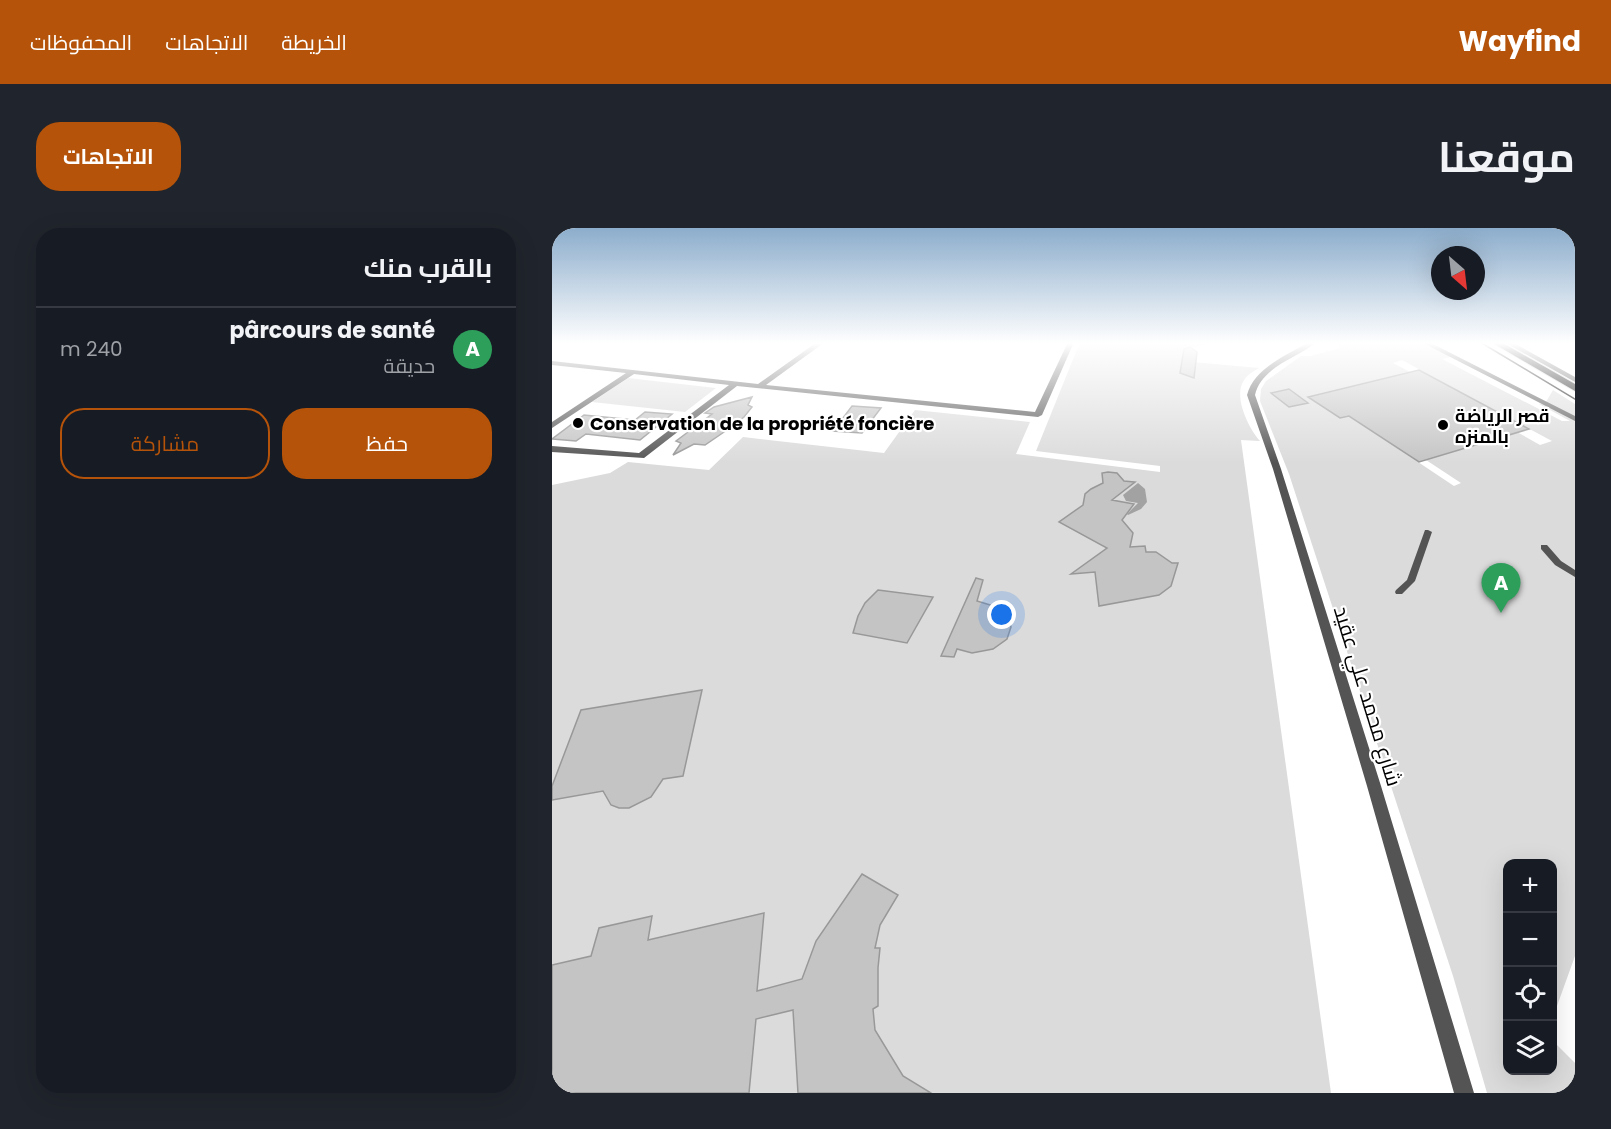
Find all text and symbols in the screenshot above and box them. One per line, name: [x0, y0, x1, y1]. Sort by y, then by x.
text: Wayfind: [1459, 22, 1581, 61]
text: المحفوظات: [30, 28, 132, 57]
text: الاتجاهات: [165, 28, 248, 57]
text: الخريطة: [281, 28, 347, 57]
button: الاتجاهات: [36, 122, 181, 191]
text: موقعنا: [1438, 128, 1575, 187]
north arrow: [1431, 246, 1485, 300]
text: بالقرب منك: [364, 250, 492, 286]
text: pârcours de santé: [230, 315, 435, 346]
text: 240 m: [60, 335, 123, 363]
text: A: [465, 335, 480, 363]
text: حديقة: [384, 352, 435, 380]
place label: قصر الرياضة بالمنزه: [1455, 403, 1550, 449]
button: مشاركة: [60, 408, 270, 479]
button: حفظ: [282, 408, 492, 479]
place label: Conservation de la propriété foncière: [590, 411, 934, 436]
marker: Conservation de la propriété foncière: [571, 416, 585, 430]
marker: قصر الرياضة بالمنزه: [1436, 418, 1450, 432]
pin: A: [1482, 564, 1520, 613]
your location: [987, 600, 1016, 629]
street label: شارع محمد علي عقيد: [1325, 602, 1409, 790]
map controls: [1503, 859, 1557, 1075]
button: +: [1503, 859, 1557, 913]
button: −: [1503, 913, 1557, 967]
button: locate: [1503, 967, 1557, 1021]
button: layers: [1503, 1021, 1557, 1075]

